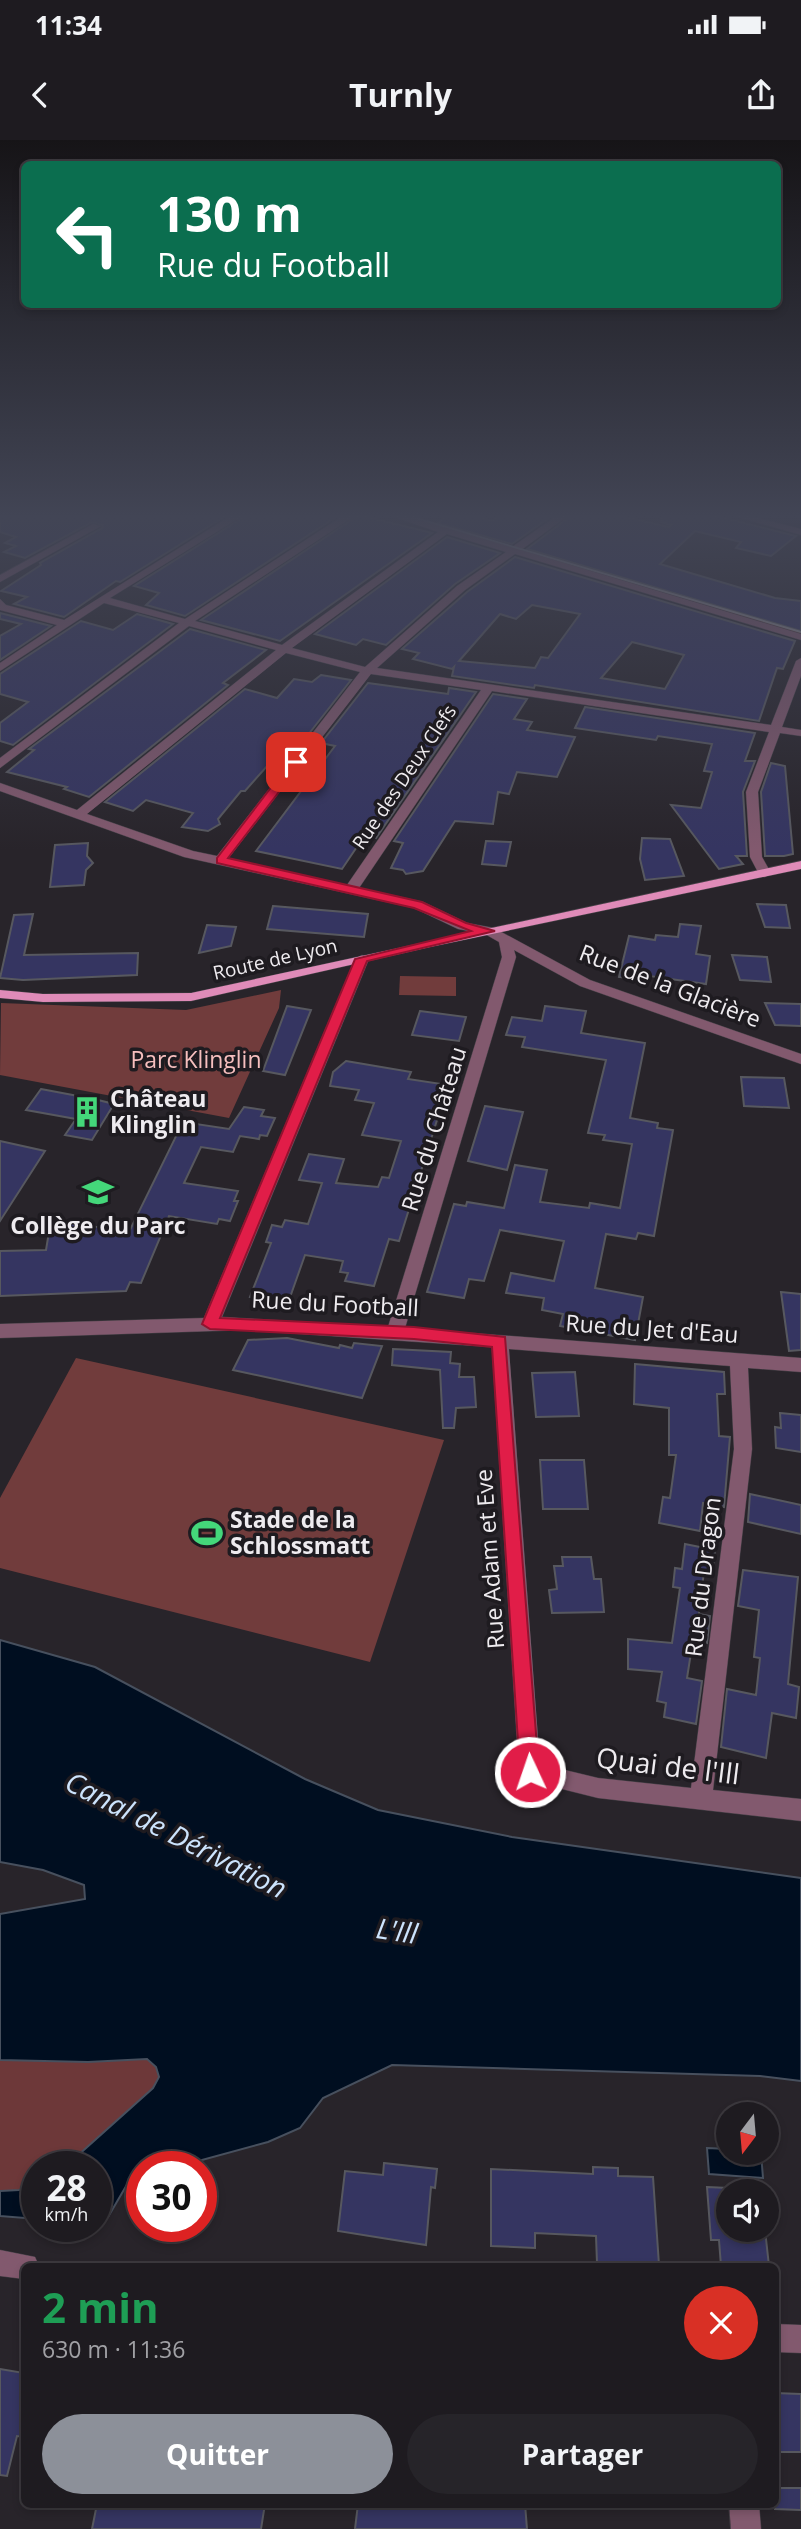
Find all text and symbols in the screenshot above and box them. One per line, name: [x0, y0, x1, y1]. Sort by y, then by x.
text: 11:34: [35, 7, 102, 43]
text: Turnly: [349, 73, 452, 116]
icon: back: [21, 76, 59, 114]
icon: share: [742, 76, 780, 114]
text: 130 m: [157, 180, 302, 246]
icon: left: [42, 189, 133, 280]
text: Rue du Football: [157, 243, 390, 286]
street label: Rue des Deux Clefs: [346, 700, 462, 854]
pin: [266, 732, 326, 792]
icon: arrive: [277, 743, 315, 781]
street label: Route de Lyon: [210, 932, 340, 986]
street label: Rue de la Glacière: [575, 936, 766, 1034]
street label: Rue du Château: [393, 1042, 473, 1215]
park label: Parc Klinglin: [130, 1043, 262, 1075]
place label: Château Klinglin: [110, 1082, 206, 1140]
building icon: Château Klinglin: [70, 1095, 104, 1129]
school or university icon: Collège du Parc: [81, 1175, 115, 1209]
place label: Collège du Parc: [10, 1209, 186, 1241]
street label: Rue du Football: [251, 1283, 420, 1323]
street label: Rue du Jet d'Eau: [564, 1306, 740, 1350]
street label: Rue Adam et Eve: [467, 1468, 511, 1650]
street label: Rue du Dragon: [676, 1495, 728, 1659]
place label: Stade de la Schlossmatt: [230, 1503, 370, 1561]
sports icon: Stade de la Schlossmatt: [190, 1516, 224, 1550]
position arrow: [493, 1735, 567, 1809]
street label: Quai de l'Ill: [594, 1737, 742, 1793]
water label: Canal de Dérivation: [59, 1762, 294, 1906]
water label: L'Ill: [374, 1908, 421, 1952]
north arrow: [716, 2102, 779, 2165]
map controls: [716, 2102, 779, 2242]
speed limit sign: 30: [126, 2151, 217, 2242]
text: 28: [46, 2164, 87, 2211]
button: sound: [716, 2179, 779, 2242]
text: km/h: [45, 2202, 88, 2226]
text: 2 min: [42, 2278, 159, 2335]
button: close: [684, 2286, 758, 2360]
text: 630 m · 11:36: [42, 2333, 185, 2365]
button: Quitter: [42, 2414, 393, 2494]
button: Partager: [407, 2414, 758, 2494]

